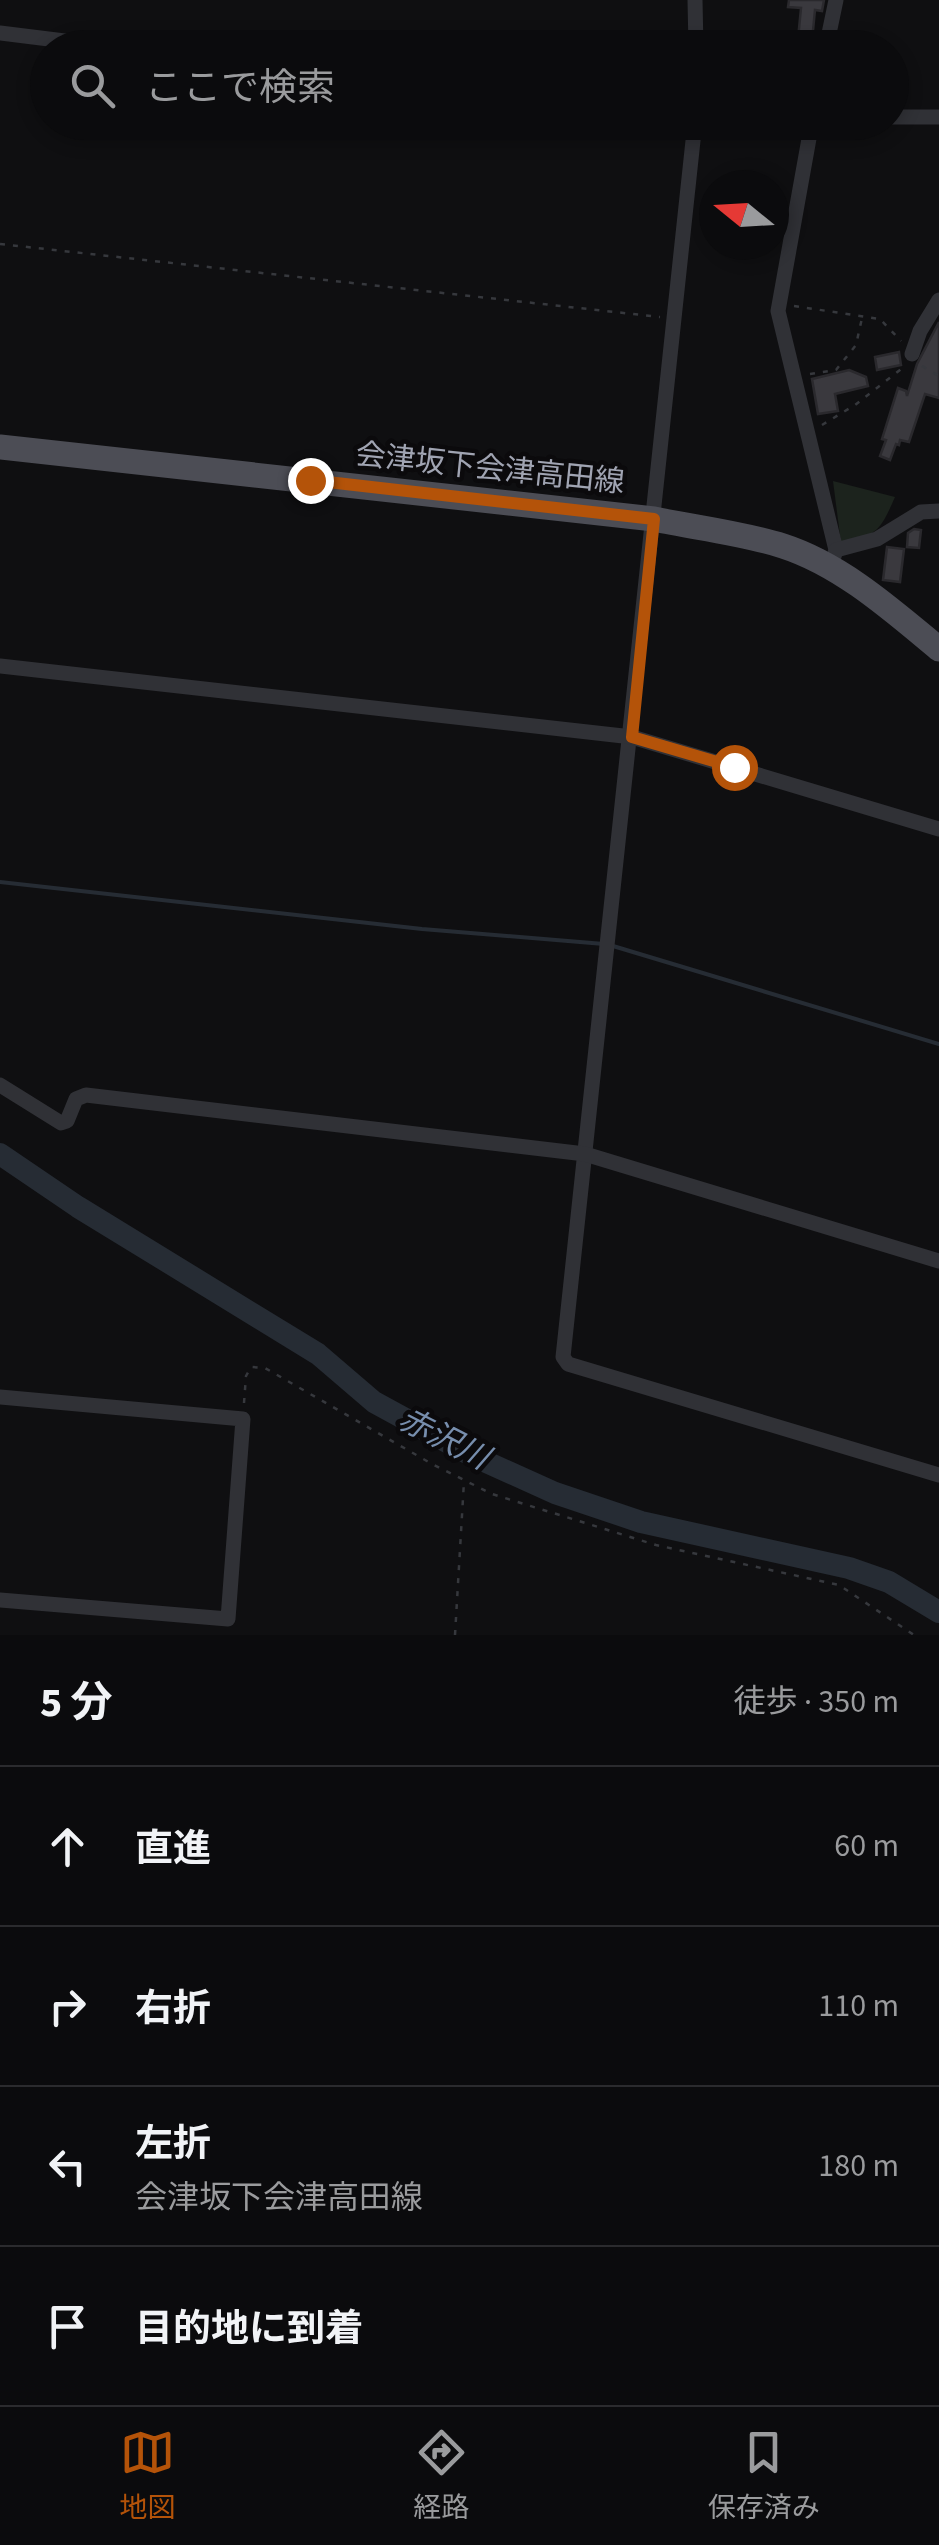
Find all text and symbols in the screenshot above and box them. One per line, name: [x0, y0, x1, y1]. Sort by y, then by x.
search box: [30, 30, 909, 140]
icon: search: [65, 58, 120, 113]
text: ここで検索: [145, 61, 335, 115]
north arrow: [699, 170, 789, 260]
street label: 会津坂下会津高田線: [353, 433, 626, 504]
route end: [288, 458, 334, 504]
route start: [712, 745, 758, 791]
water label: 赤沢川: [390, 1397, 499, 1483]
text: 5 分: [40, 1673, 113, 1733]
text: 徒歩 · 350 m: [734, 1679, 899, 1725]
icon: ahead: [40, 1819, 95, 1874]
text: 直進: [135, 1822, 211, 1876]
text: 60 m: [834, 1823, 899, 1869]
icon: right: [40, 1979, 95, 2034]
text: 右折: [135, 1982, 211, 2036]
text: 110 m: [818, 1983, 899, 2029]
text: 左折: [135, 2117, 211, 2171]
icon: left: [40, 2139, 95, 2194]
text: 180 m: [818, 2143, 899, 2189]
text: 会津坂下会津高田線: [135, 2175, 423, 2221]
icon: arrive: [40, 2299, 95, 2354]
text: 目的地に到着: [135, 2302, 363, 2356]
tab: 地図: [119, 2425, 175, 2528]
tab: 経路: [413, 2425, 470, 2528]
tab: 保存済み: [708, 2425, 820, 2528]

